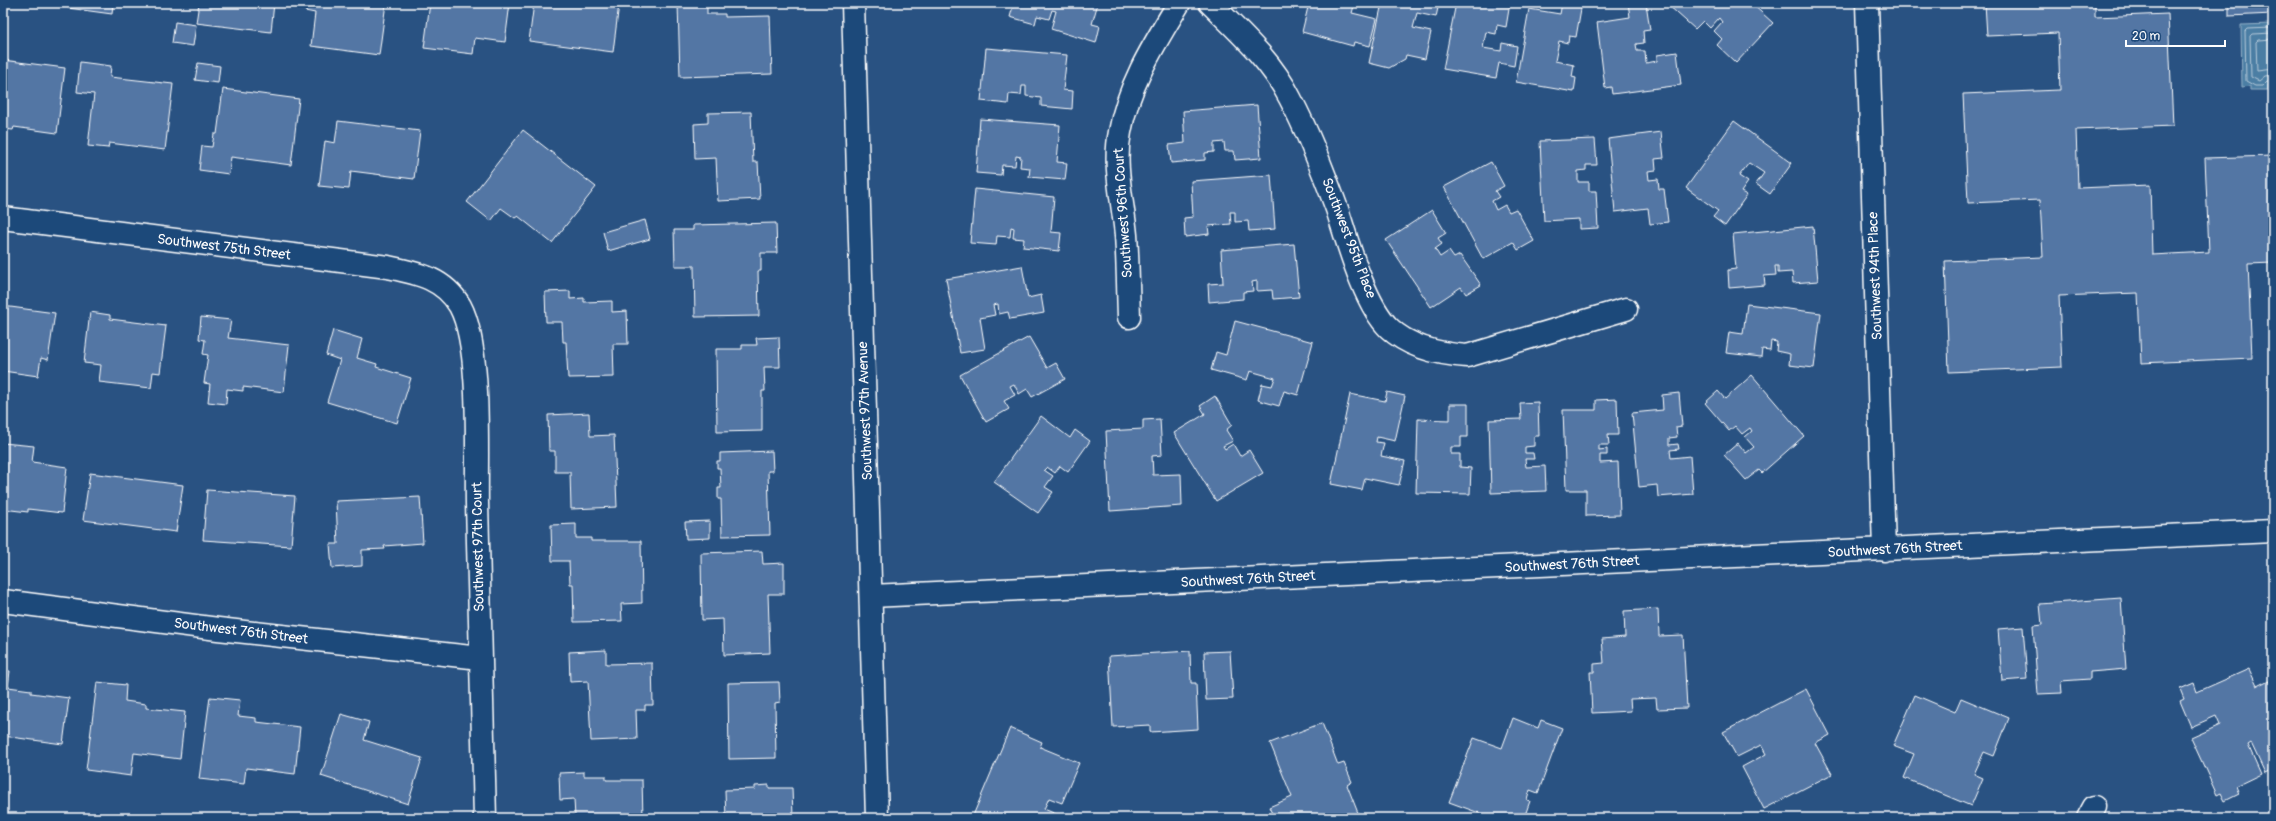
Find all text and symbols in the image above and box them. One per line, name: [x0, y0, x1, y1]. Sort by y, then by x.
scale bar: [2126, 22, 2225, 48]
text: 20 m: [2132, 29, 2161, 44]
street label: Southwest 96th Court: [1110, 147, 1136, 279]
street label: Southwest 95th Place: [1318, 175, 1380, 301]
street label: Southwest 94th Place: [1864, 211, 1886, 340]
street label: Southwest 75th Street: [156, 230, 292, 264]
street label: Southwest 97th Avenue: [854, 341, 876, 481]
street label: Southwest 97th Court: [468, 482, 488, 612]
street label: Southwest 76th Street: [1827, 537, 1963, 561]
street label: Southwest 76th Street: [1504, 552, 1640, 576]
street label: Southwest 76th Street: [1180, 567, 1316, 591]
street label: Southwest 76th Street: [173, 614, 309, 648]

